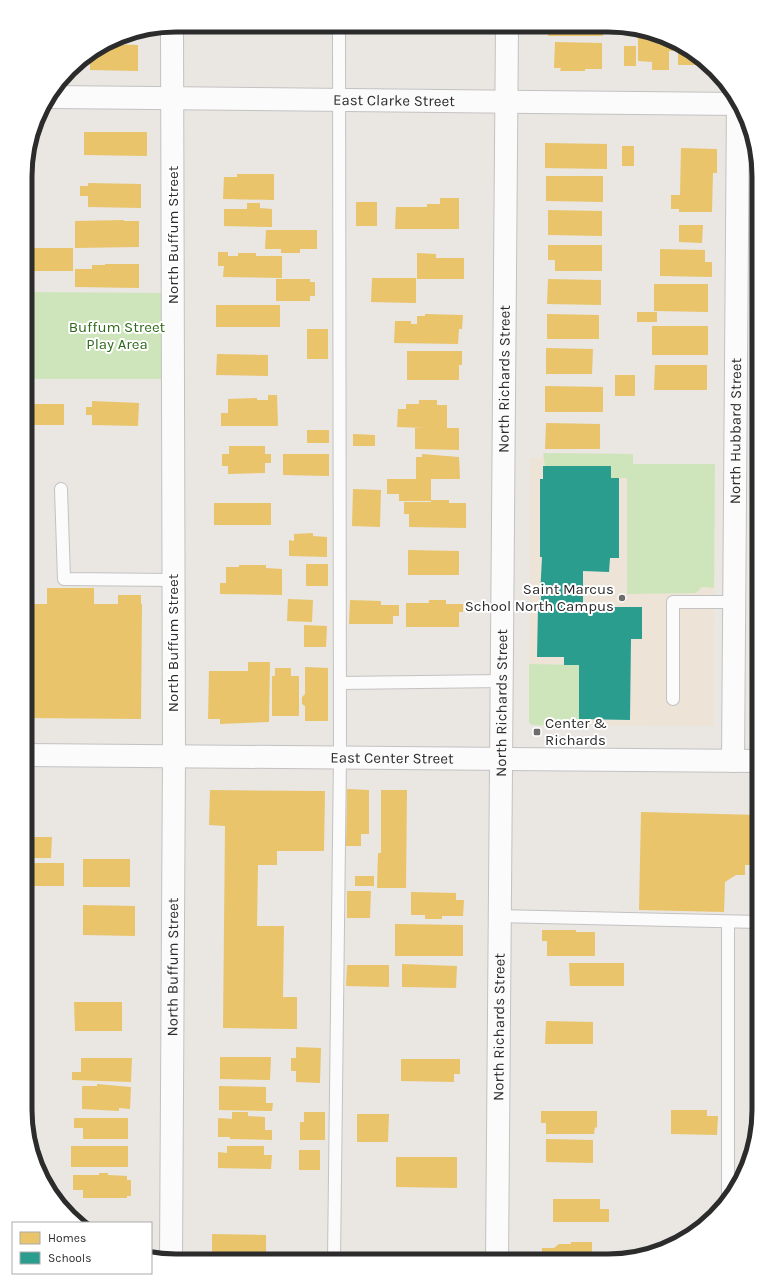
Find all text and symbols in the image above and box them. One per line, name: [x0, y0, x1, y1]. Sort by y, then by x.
street label: East Clarke Street: [333, 91, 455, 110]
street label: North Buffum Street: [164, 165, 182, 304]
street label: North Richards Street: [495, 305, 514, 453]
park label: Buffum Street Play Area: [69, 318, 166, 353]
street label: North Hubbard Street: [726, 357, 745, 504]
street label: North Buffum Street: [164, 573, 182, 712]
place label: Saint Marcus School North Campus: [465, 580, 614, 615]
marker: Saint Marcus School North Campus: [617, 593, 627, 603]
street label: North Richards Street: [492, 629, 511, 777]
place label: Center & Richards: [545, 714, 607, 749]
marker: Center & Richards: [532, 727, 542, 737]
street label: East Center Street: [330, 748, 454, 768]
street label: North Buffum Street: [163, 897, 182, 1036]
street label: North Richards Street: [489, 953, 508, 1101]
legend: [12, 1222, 152, 1274]
text: Homes: [48, 1231, 86, 1245]
text: Schools: [48, 1251, 91, 1265]

